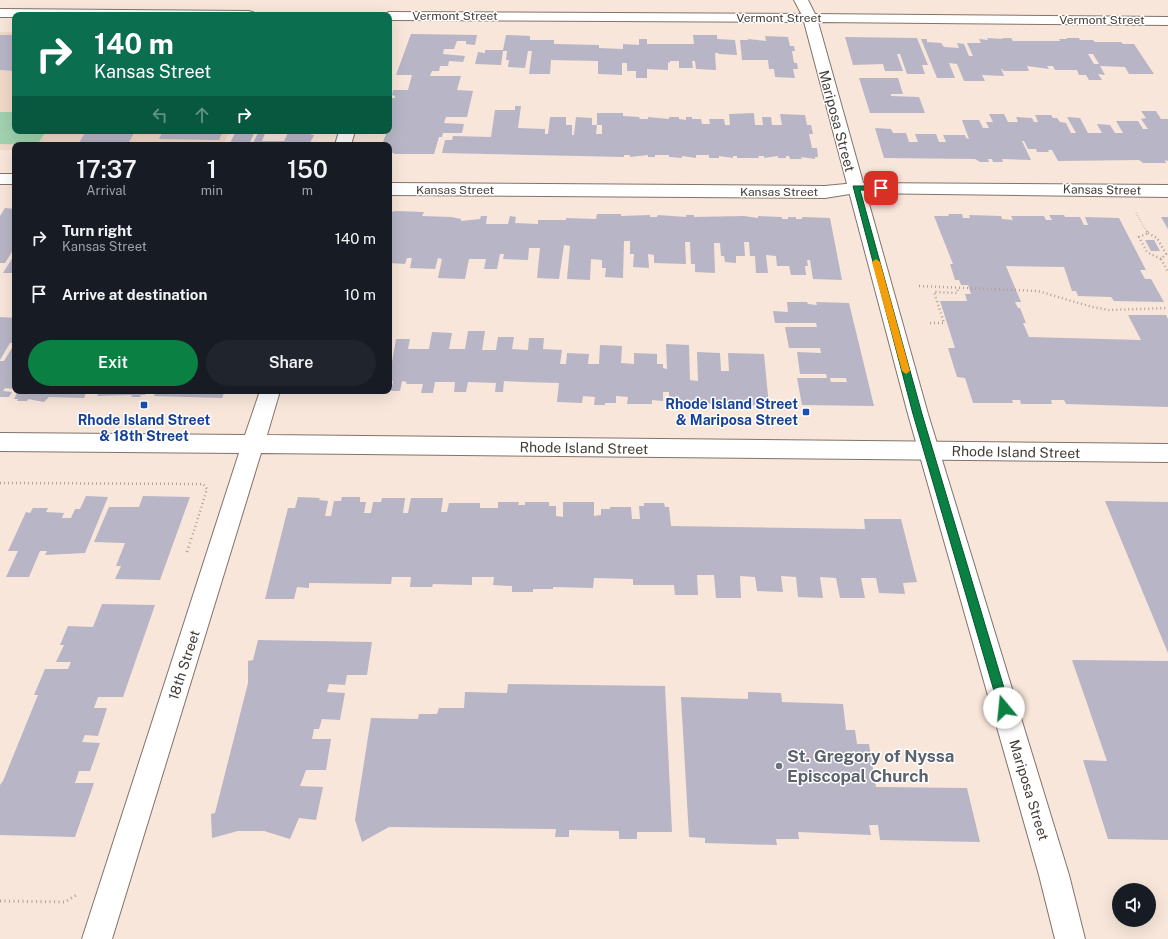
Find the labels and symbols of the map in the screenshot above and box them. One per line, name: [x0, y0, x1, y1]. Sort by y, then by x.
street label: Vermont Street: [412, 9, 498, 23]
street label: Vermont Street: [736, 11, 822, 25]
street label: Vermont Street: [1059, 13, 1145, 27]
street label: Mariposa Street: [816, 68, 858, 174]
pin: [864, 171, 898, 205]
street label: Kansas Street: [1063, 182, 1142, 198]
street label: Kansas Street: [416, 183, 494, 197]
street label: Kansas Street: [740, 185, 818, 199]
place label: Rhode Island Street & Mariposa Street: [665, 396, 798, 428]
marker: Rhode Island Street & 18th Street: [139, 400, 149, 410]
marker: Rhode Island Street & Mariposa Street: [801, 407, 811, 417]
place label: Rhode Island Street & 18th Street: [78, 412, 211, 444]
street label: Rhode Island Street: [520, 439, 648, 457]
street label: Rhode Island Street: [952, 443, 1080, 461]
street label: 18th Street: [165, 628, 203, 702]
position arrow: [983, 687, 1025, 729]
street label: Mariposa Street: [1006, 738, 1052, 842]
place label: St. Gregory of Nyssa Episcopal Church: [787, 746, 954, 786]
marker: St. Gregory of Nyssa Episcopal Church: [774, 761, 784, 771]

